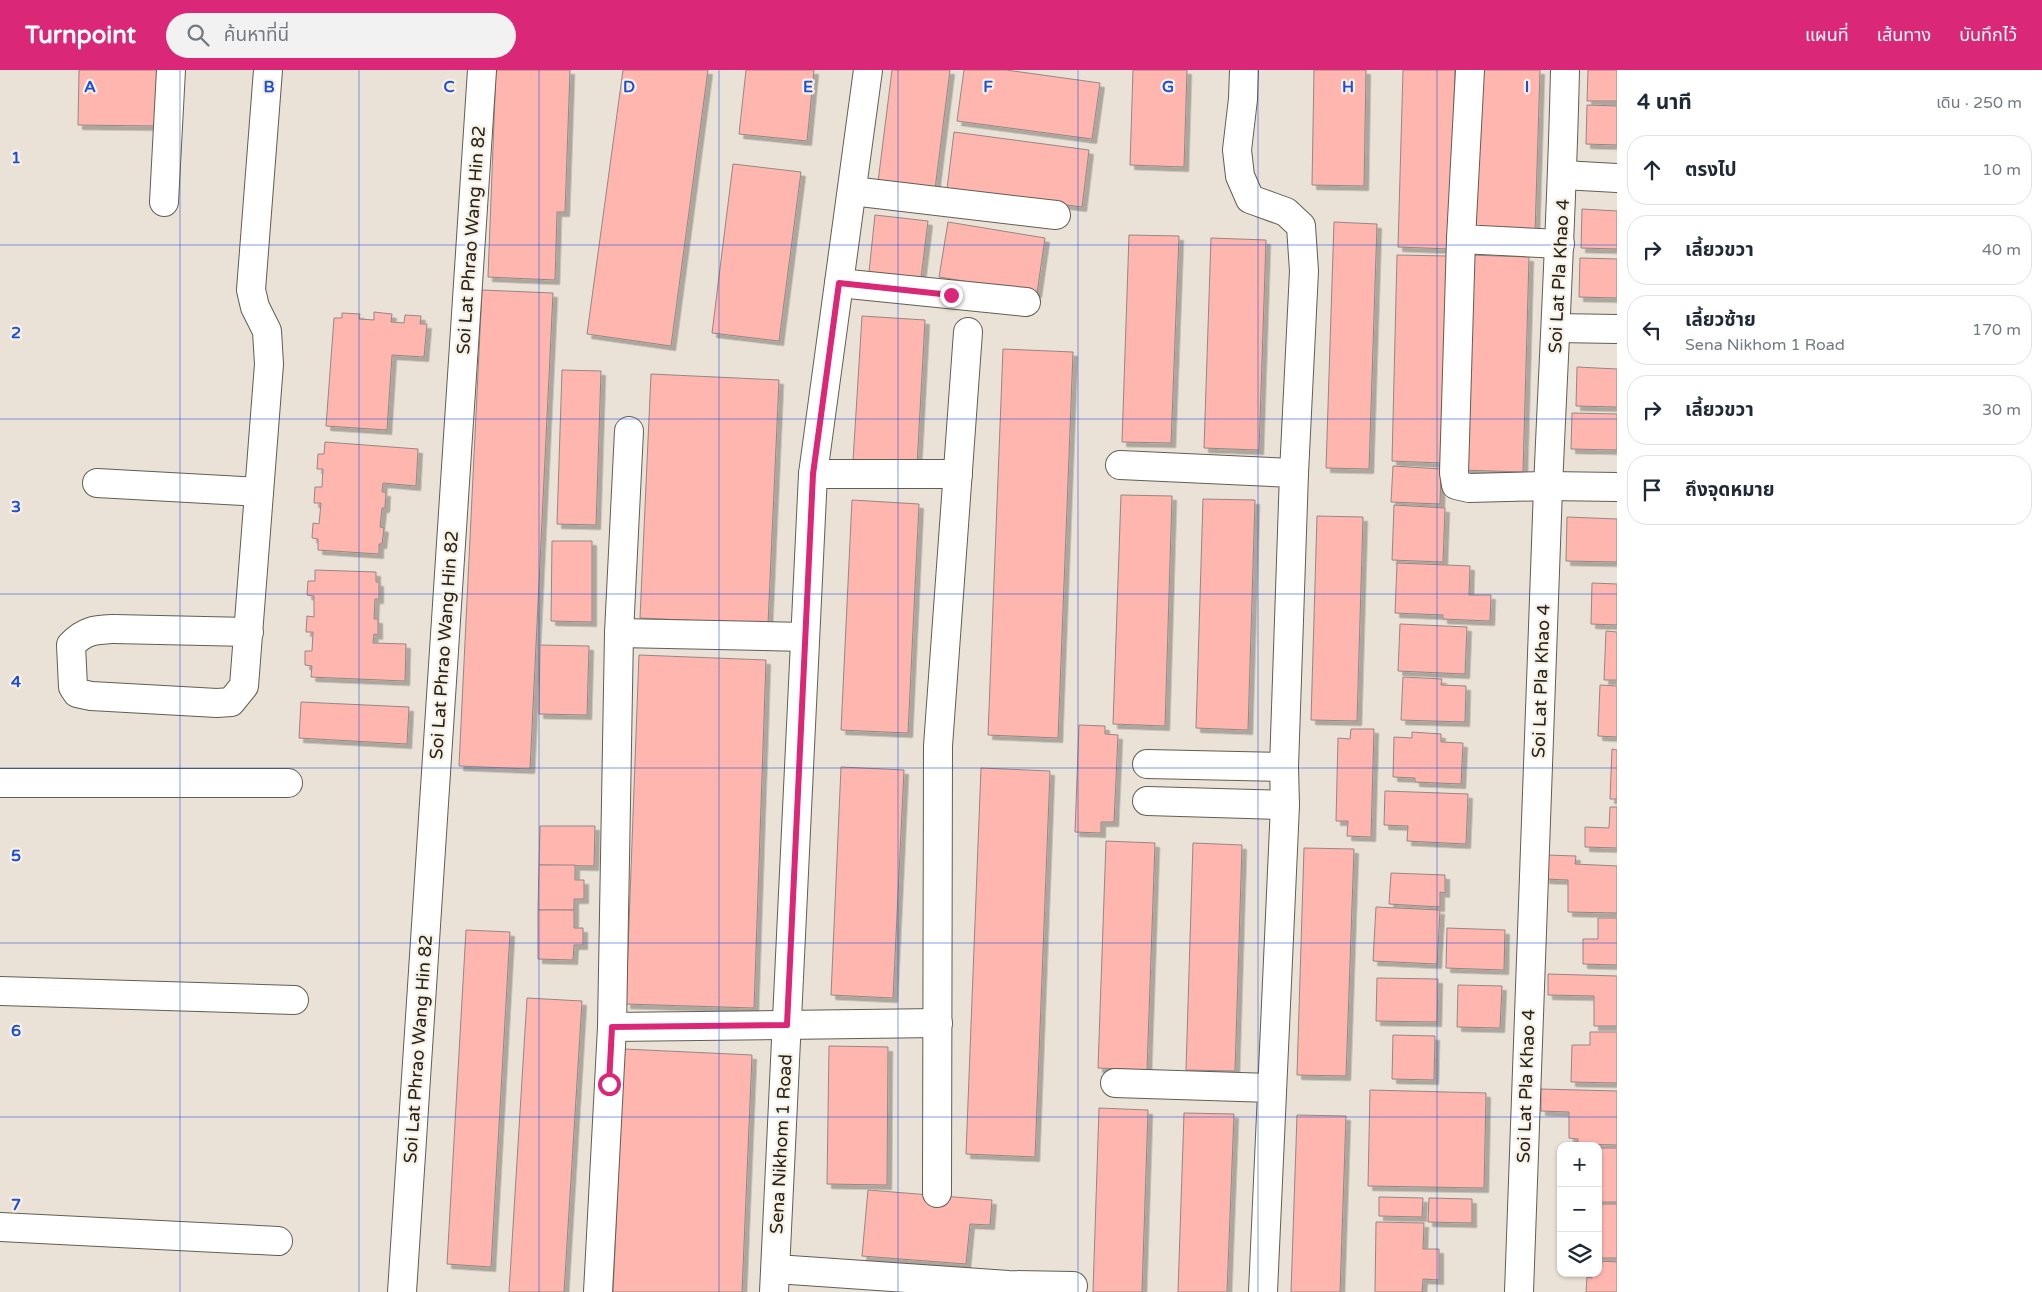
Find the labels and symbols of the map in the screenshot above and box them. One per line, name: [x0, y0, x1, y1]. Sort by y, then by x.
text: A: [84, 77, 96, 97]
text: B: [263, 77, 275, 97]
text: C: [443, 77, 455, 97]
text: D: [623, 77, 635, 97]
text: E: [803, 77, 813, 97]
text: F: [983, 77, 993, 97]
text: G: [1162, 77, 1174, 97]
text: H: [1342, 77, 1354, 97]
text: I: [1525, 77, 1529, 97]
street label: Soi Lat Phrao Wang Hin 82: [452, 125, 490, 355]
text: 1: [11, 148, 21, 168]
street label: Soi Lat Pla Khao 4: [1544, 198, 1574, 354]
route end: [940, 284, 963, 307]
text: 2: [11, 323, 21, 343]
text: 3: [11, 497, 21, 517]
street label: Soi Lat Phrao Wang Hin 82: [425, 530, 463, 760]
street label: Soi Lat Pla Khao 4: [1527, 603, 1555, 759]
text: 4: [11, 672, 21, 692]
text: 5: [11, 846, 21, 866]
street label: Soi Lat Phrao Wang Hin 82: [399, 934, 437, 1164]
street label: Soi Lat Pla Khao 4: [1512, 1008, 1540, 1164]
text: 6: [11, 1021, 21, 1041]
street label: Sena Nikhom 1 Road: [765, 1054, 797, 1234]
route start: [598, 1073, 621, 1096]
text: 7: [11, 1195, 21, 1215]

